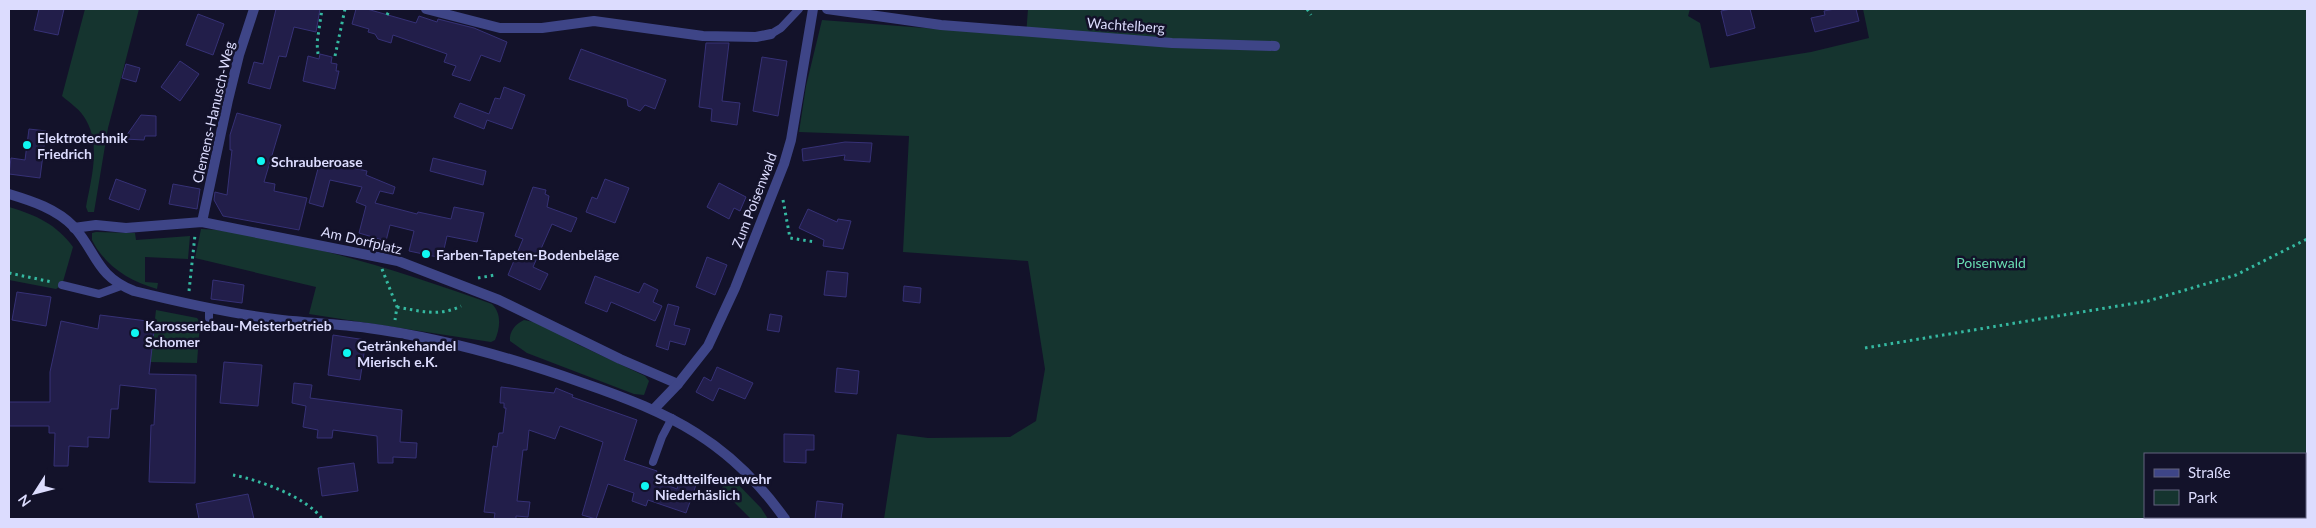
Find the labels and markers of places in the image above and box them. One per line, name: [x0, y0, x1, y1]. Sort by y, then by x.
place label: Elektrotechnik Friedrich: [37, 129, 128, 162]
marker: Elektrotechnik Friedrich: [21, 139, 33, 151]
place label: Schrauberoase: [271, 153, 363, 170]
marker: Schrauberoase: [255, 155, 267, 167]
place label: Farben-Tapeten-Bodenbeläge: [436, 246, 620, 263]
marker: Farben-Tapeten-Bodenbeläge: [420, 248, 432, 260]
place label: Karosseriebau-Meisterbetrieb Schomer: [145, 317, 332, 350]
marker: Karosseriebau-Meisterbetrieb Schomer: [129, 327, 141, 339]
place label: Getränkehandel Mierisch e.K.: [357, 337, 456, 370]
marker: Getränkehandel Mierisch e.K.: [341, 347, 353, 359]
place label: Stadtteilfeuerwehr Niederhäslich: [655, 470, 772, 503]
marker: Stadtteilfeuerwehr Niederhäslich: [639, 480, 651, 492]

